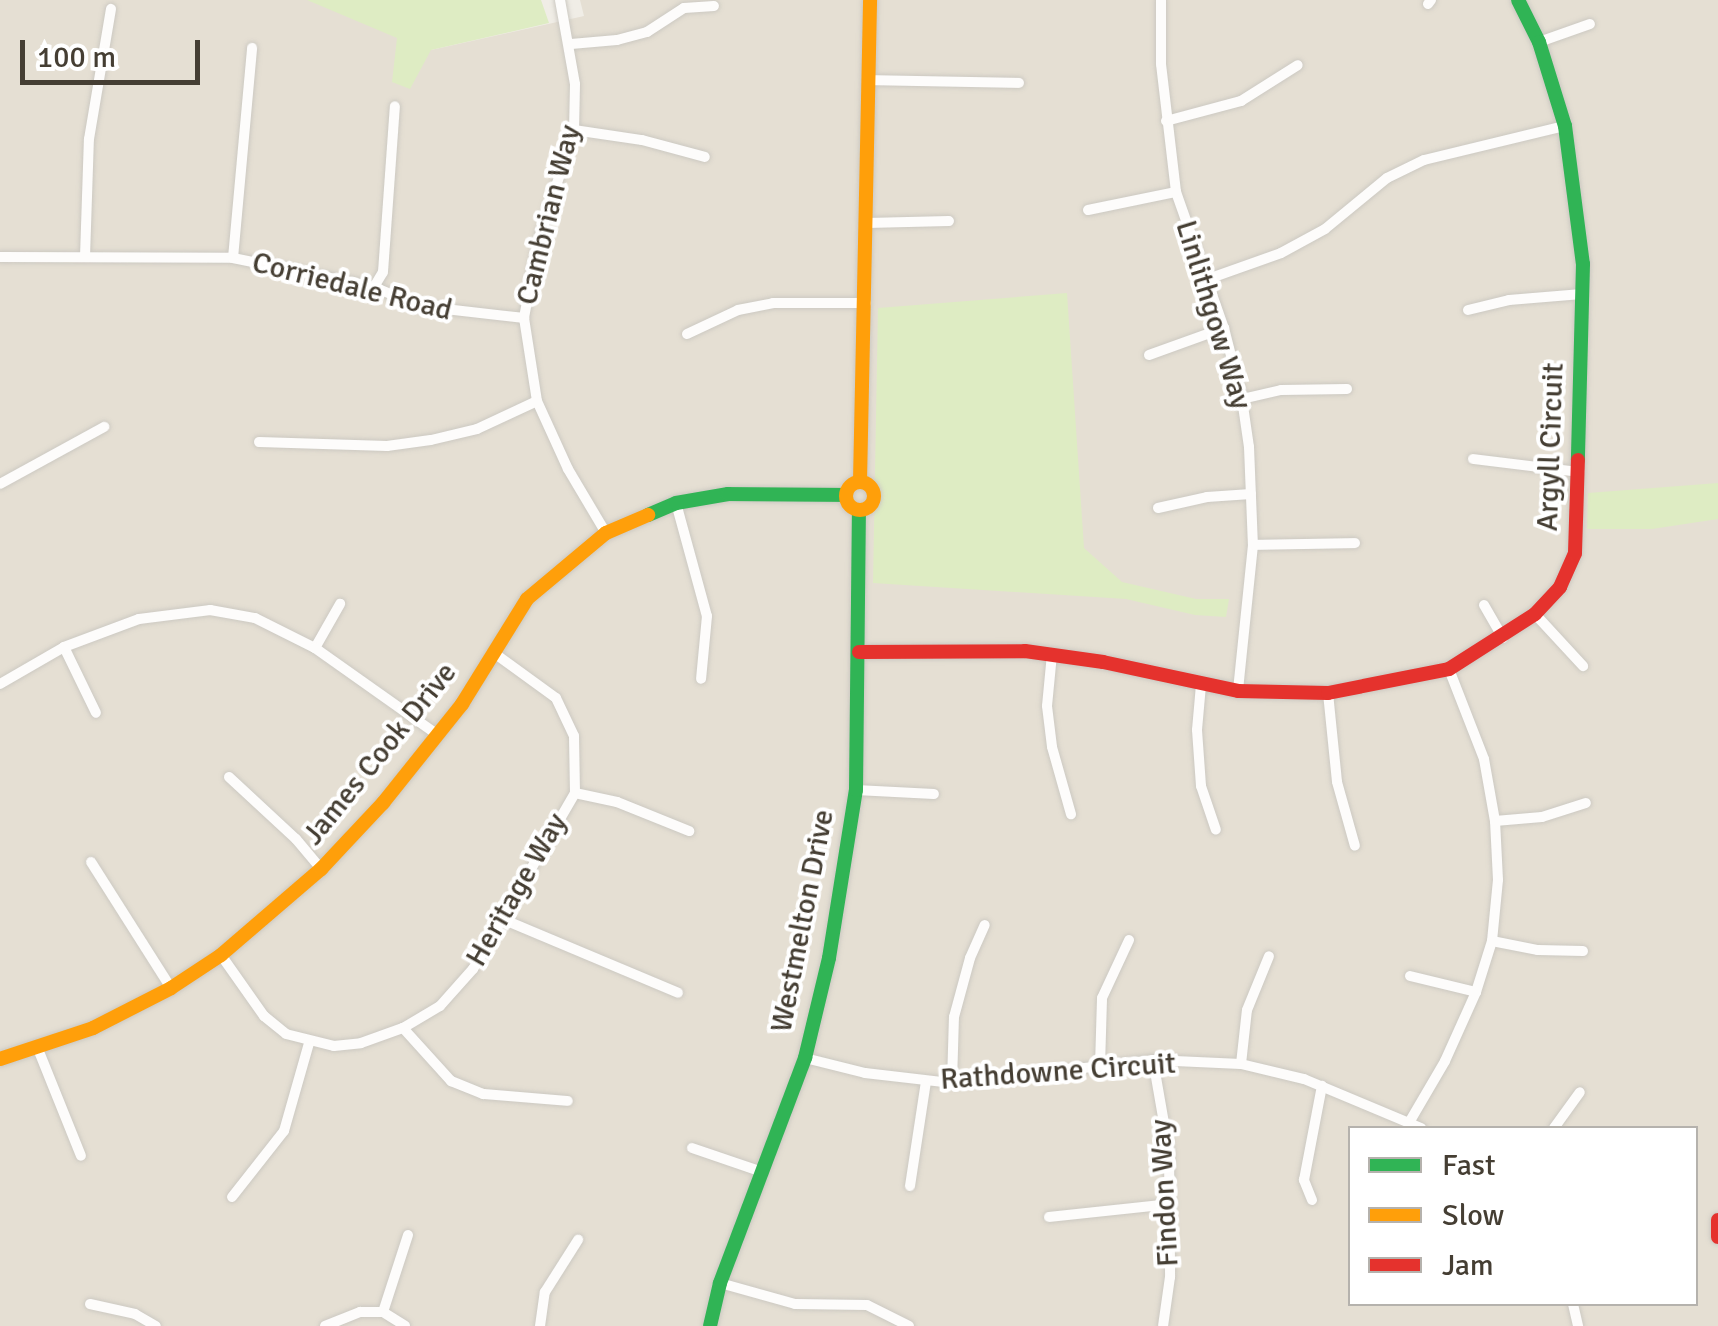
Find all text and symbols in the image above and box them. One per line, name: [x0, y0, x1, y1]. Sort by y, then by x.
scale bar: [25, 20, 205, 82]
text: 100 m: [37, 39, 116, 76]
street label: Cambrian Way: [509, 121, 589, 309]
street label: Linlithgow Way: [1167, 216, 1259, 414]
street label: Corriedale Road: [248, 245, 456, 329]
street label: Argyll Circuit: [1530, 362, 1572, 532]
street label: James Cook Drive: [295, 655, 465, 853]
street label: Heritage Way: [459, 807, 575, 973]
street label: Westmelton Drive: [764, 807, 842, 1035]
street label: Rathdowne Circuit: [939, 1046, 1177, 1098]
street label: Findon Way: [1143, 1118, 1187, 1268]
legend: [1348, 1126, 1698, 1306]
text: Fast: [1442, 1147, 1495, 1184]
text: Slow: [1442, 1197, 1504, 1234]
text: Jam: [1442, 1247, 1494, 1284]

